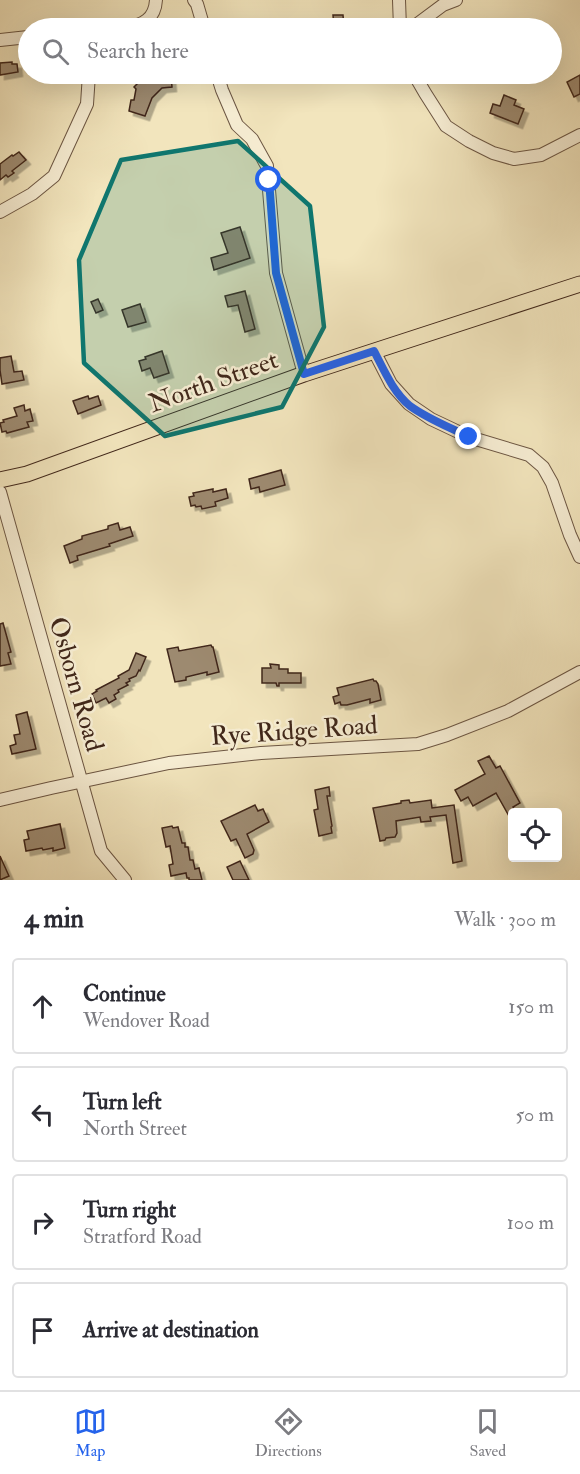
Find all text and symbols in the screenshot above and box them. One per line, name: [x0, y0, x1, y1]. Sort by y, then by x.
search box: [18, 18, 562, 84]
icon: search: [39, 35, 72, 68]
text: Search here: [87, 37, 189, 65]
route start: [255, 166, 281, 192]
street label: North Street: [144, 344, 282, 420]
route end: [455, 423, 481, 449]
street label: Osborn Road: [42, 613, 111, 755]
street label: Rye Ridge Road: [210, 709, 379, 753]
map controls: [508, 808, 562, 862]
button: locate: [508, 808, 562, 862]
text: 4 min: [24, 903, 84, 935]
text: Walk · 300 m: [454, 907, 556, 932]
text: Continue: [83, 980, 166, 1008]
icon: ahead: [26, 990, 59, 1023]
text: 150 m: [508, 994, 554, 1019]
text: Wendover Road: [83, 1008, 210, 1033]
text: Turn left: [83, 1088, 162, 1116]
icon: left: [26, 1098, 59, 1131]
text: 50 m: [515, 1102, 554, 1127]
text: North Street: [83, 1116, 187, 1141]
text: Turn right: [83, 1196, 176, 1224]
icon: right: [26, 1206, 59, 1239]
text: 100 m: [507, 1210, 554, 1235]
text: Stratford Road: [83, 1224, 202, 1249]
icon: arrive: [26, 1314, 59, 1347]
text: Arrive at destination: [83, 1316, 259, 1344]
tab: Map: [74, 1405, 107, 1461]
tab: Directions: [255, 1405, 322, 1461]
tab: Saved: [470, 1405, 506, 1461]

